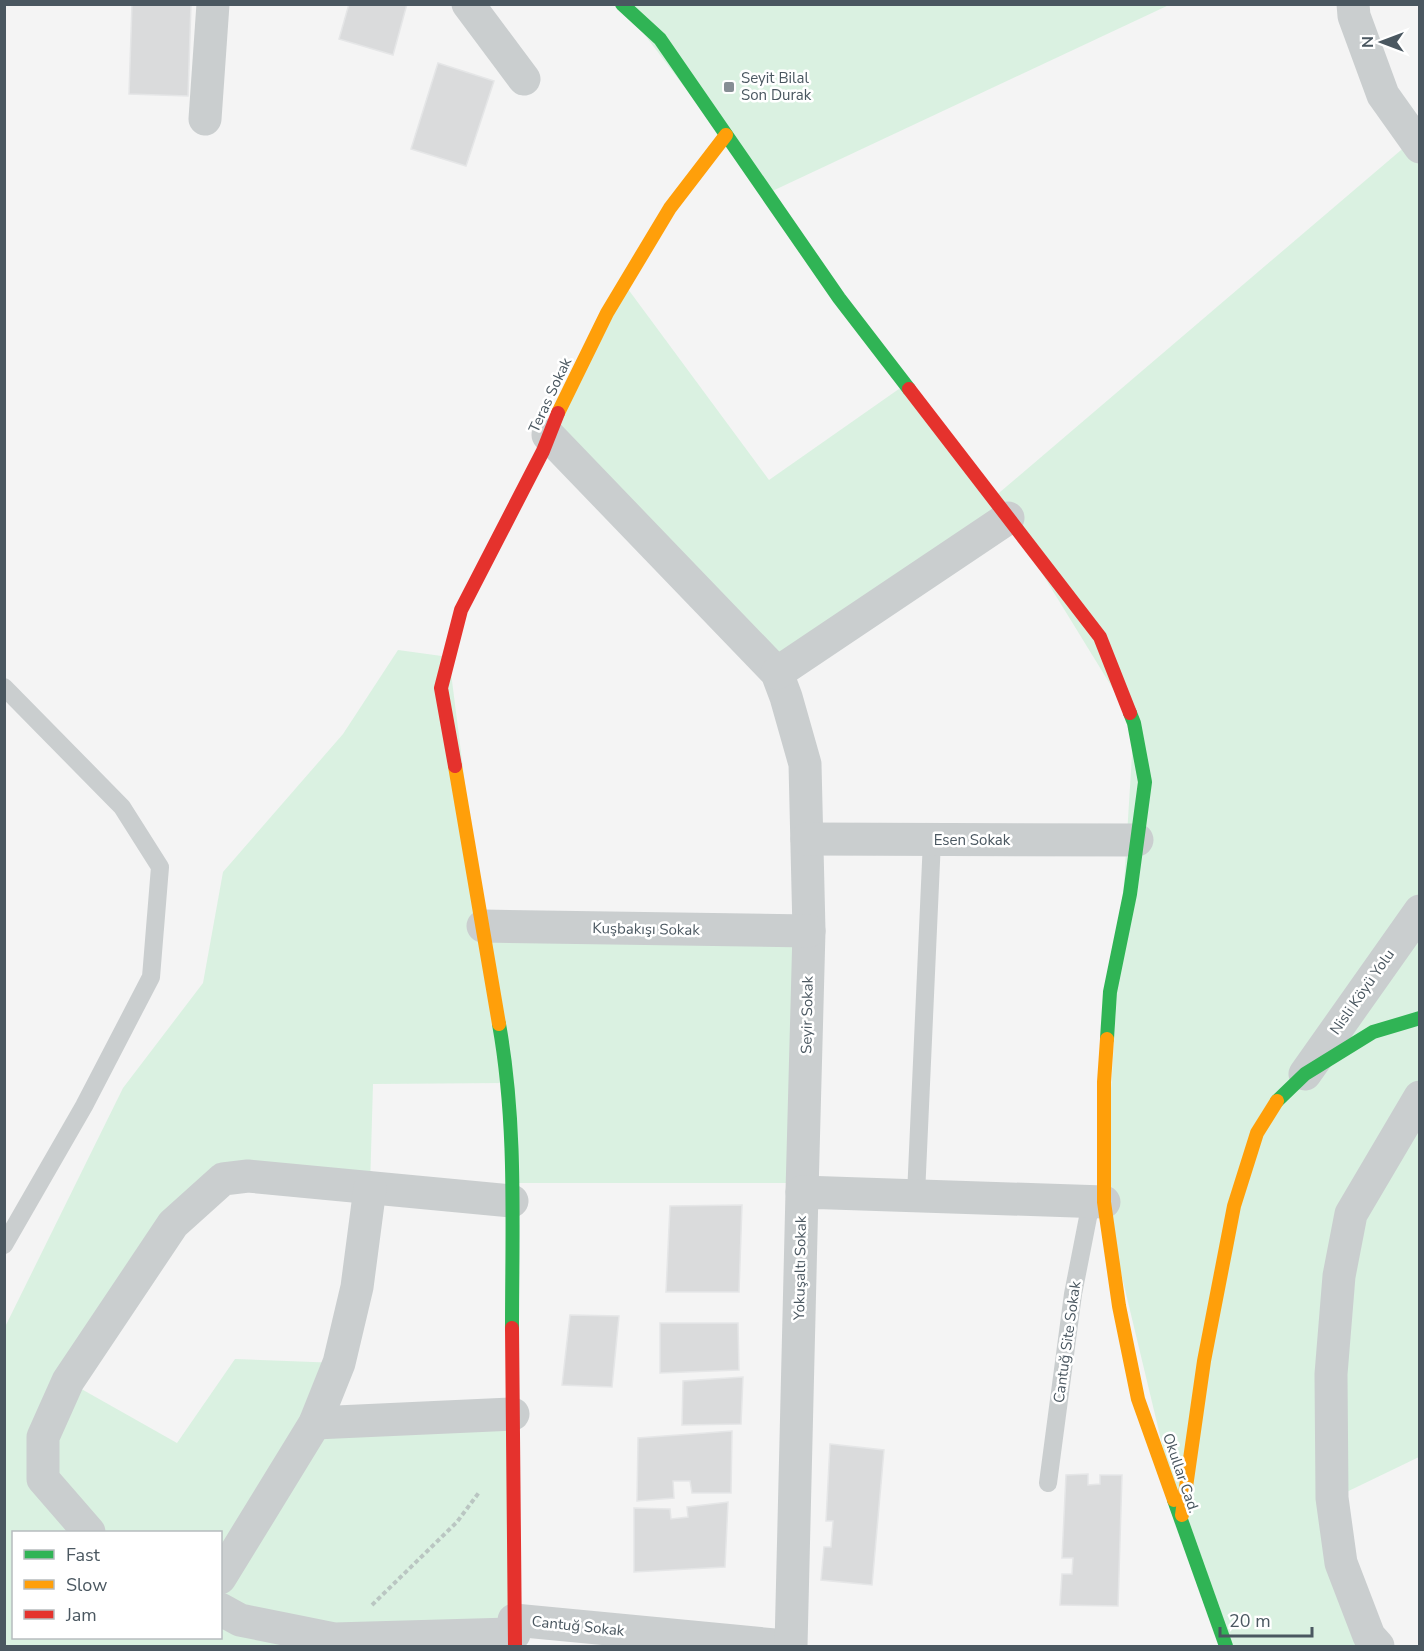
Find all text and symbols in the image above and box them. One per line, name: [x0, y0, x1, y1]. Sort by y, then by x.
north arrow: [1352, 12, 1412, 72]
text: N: [1357, 36, 1379, 48]
place label: Seyit Bilal Son Durak: [741, 68, 812, 105]
marker: Seyit Bilal Son Durak: [722, 80, 736, 94]
street label: Teras Sokak: [524, 354, 576, 436]
street label: Esen Sokak: [934, 830, 1011, 850]
street label: Kuşbakışı Sokak: [592, 918, 700, 940]
street label: Nisli Köyü Yolu: [1325, 945, 1399, 1039]
street label: Seyir Sokak: [796, 975, 818, 1054]
street label: Yokuşaltı Sokak: [789, 1215, 811, 1321]
street label: Cantuğ Site Sokak: [1049, 1279, 1086, 1404]
street label: Okullar Cad.: [1158, 1430, 1204, 1516]
legend: [12, 1531, 222, 1639]
text: Fast: [66, 1543, 101, 1567]
text: Slow: [66, 1573, 107, 1597]
scale bar: [1220, 1600, 1312, 1638]
text: Jam: [65, 1603, 97, 1627]
text: 20 m: [1229, 1609, 1271, 1633]
street label: Cantuğ Sokak: [531, 1611, 626, 1641]

